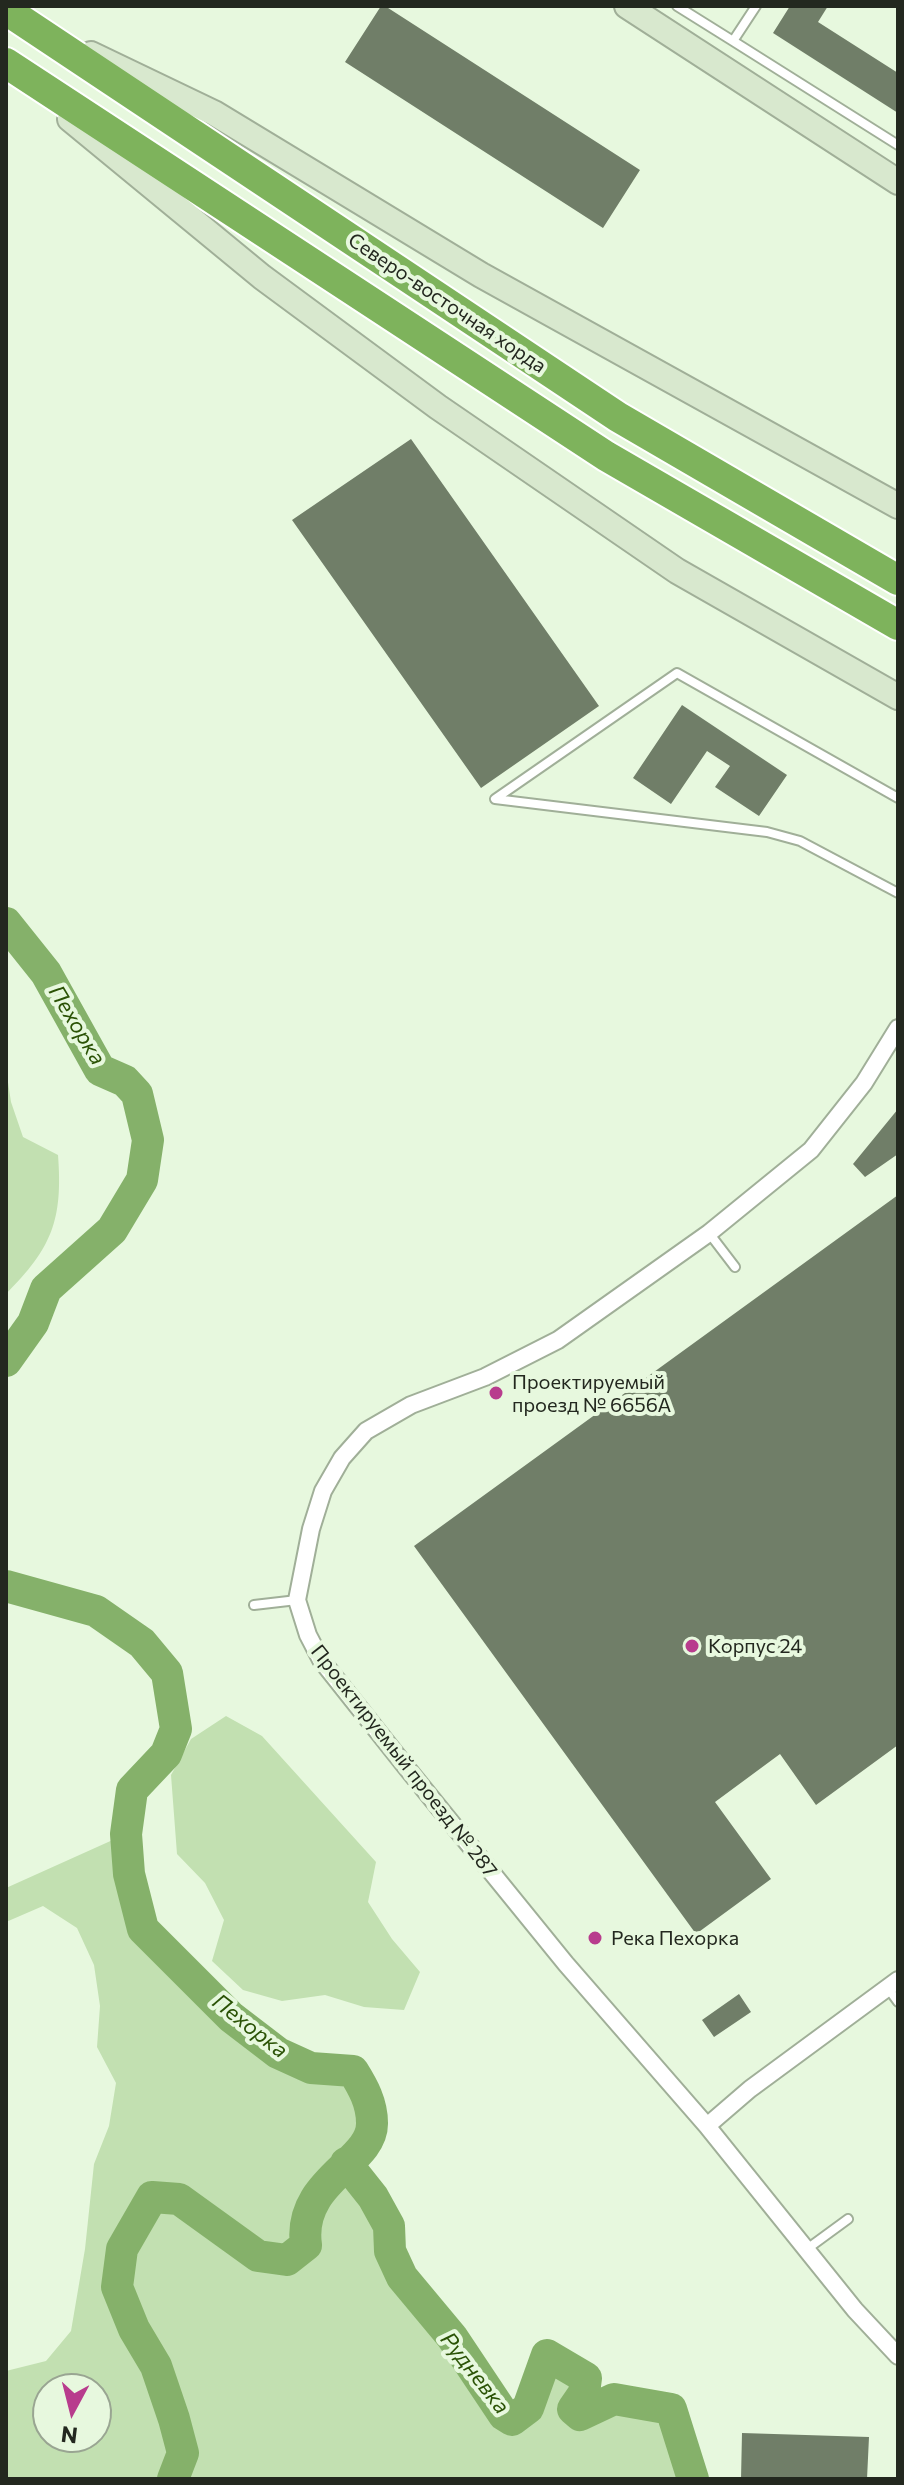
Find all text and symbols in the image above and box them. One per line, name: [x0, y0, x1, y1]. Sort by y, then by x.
street label: Северо-восточная хорда: [343, 228, 551, 378]
water label: Пехорка: [43, 980, 111, 1070]
place label: Проектируемый проезд № 6656А: [512, 1370, 671, 1417]
marker: Проектируемый проезд № 6656А: [487, 1384, 505, 1402]
place label: Корпус 24: [708, 1634, 802, 1658]
marker: Корпус 24: [683, 1637, 701, 1655]
street label: Проектируемый проезд № 287: [306, 1640, 502, 1882]
place label: Река Пехорка: [611, 1926, 739, 1950]
marker: Река Пехорка: [586, 1929, 604, 1947]
water label: Пехорка: [207, 1988, 293, 2064]
water label: Рудневка: [435, 2327, 515, 2419]
north arrow: [32, 2373, 112, 2453]
text: N: [59, 2421, 79, 2450]

